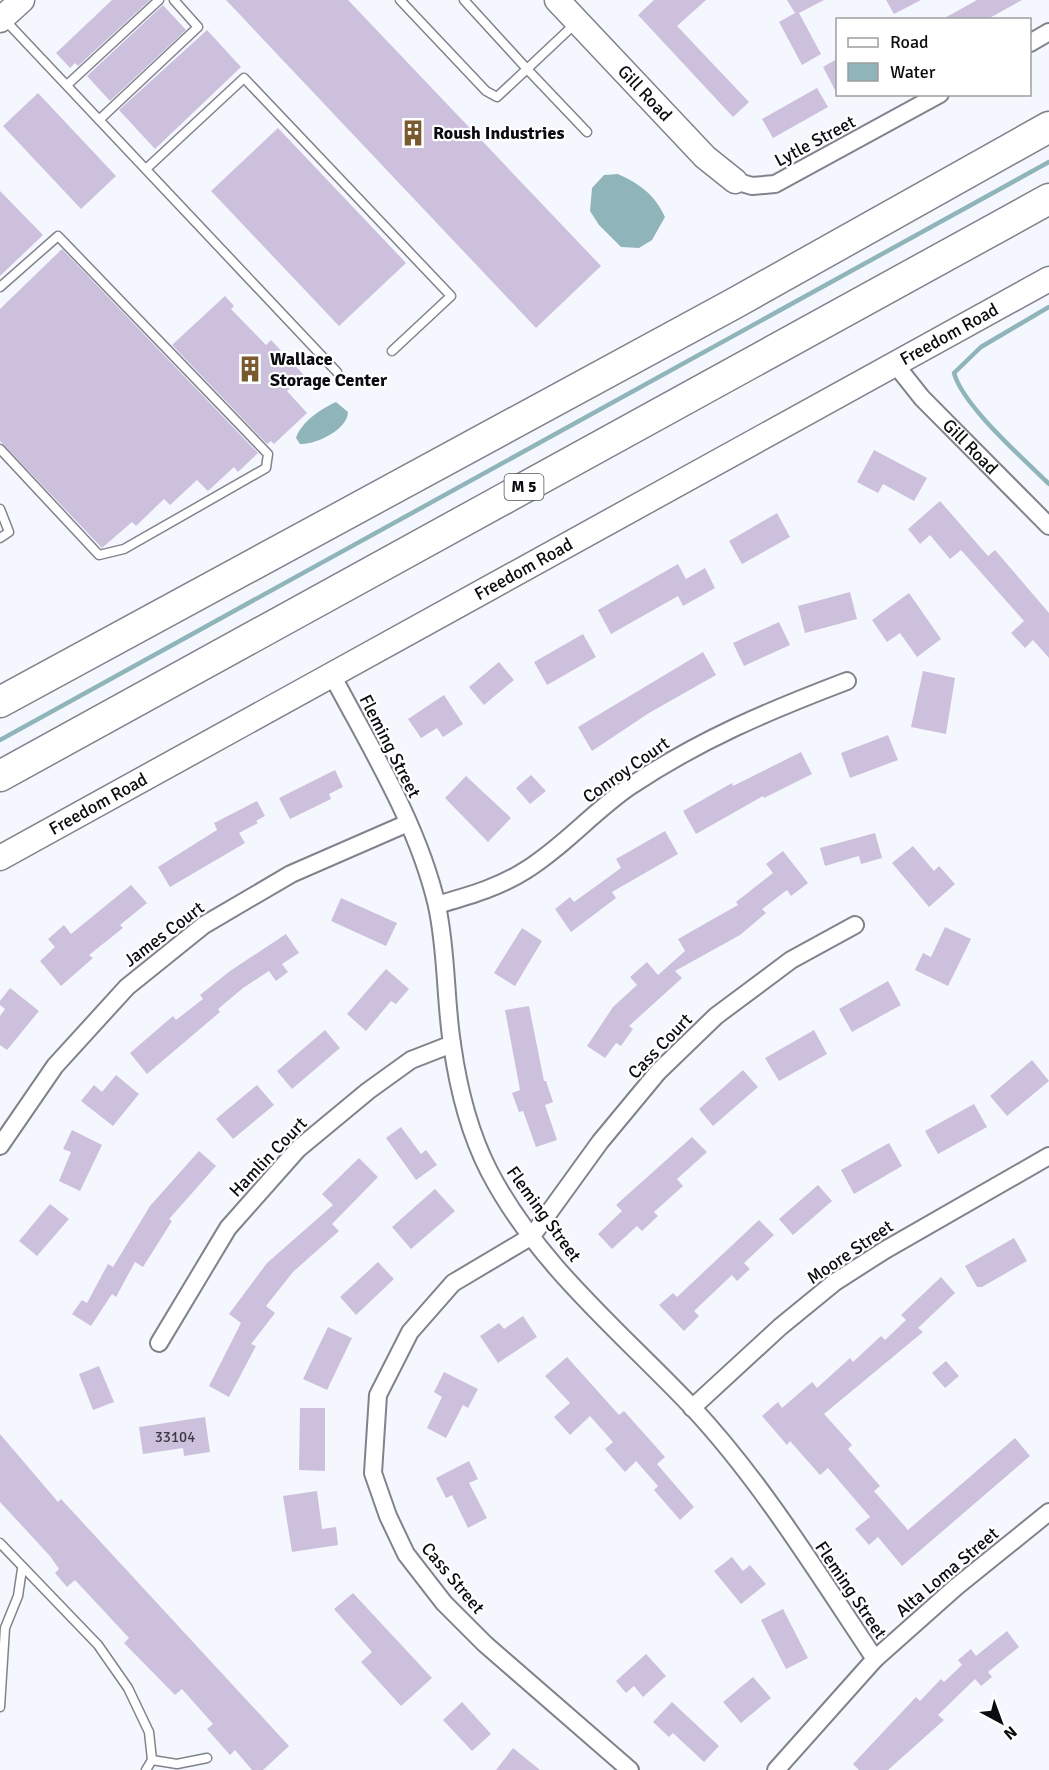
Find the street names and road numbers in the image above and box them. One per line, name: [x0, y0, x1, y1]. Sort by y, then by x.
street label: Gill Road: [613, 60, 677, 126]
street label: Lytle Street: [771, 111, 859, 171]
street label: Freedom Road: [896, 298, 1002, 370]
street label: Gill Road: [938, 414, 1003, 479]
road number: M 5: [504, 474, 544, 500]
street label: Freedom Road: [470, 533, 577, 605]
street label: Fleming Street: [355, 691, 425, 801]
street label: Conroy Court: [578, 732, 674, 808]
street label: Freedom Road: [45, 768, 151, 840]
street label: James Court: [119, 897, 209, 971]
street label: Cass Court: [623, 1009, 697, 1083]
street label: Hamlin Court: [224, 1112, 312, 1202]
street label: Fleming Street: [502, 1162, 586, 1266]
street label: Moore Street: [803, 1215, 897, 1289]
street label: Alta Loma Street: [891, 1522, 1003, 1622]
street label: Fleming Street: [810, 1537, 892, 1643]
street label: Cass Street: [417, 1538, 489, 1618]

